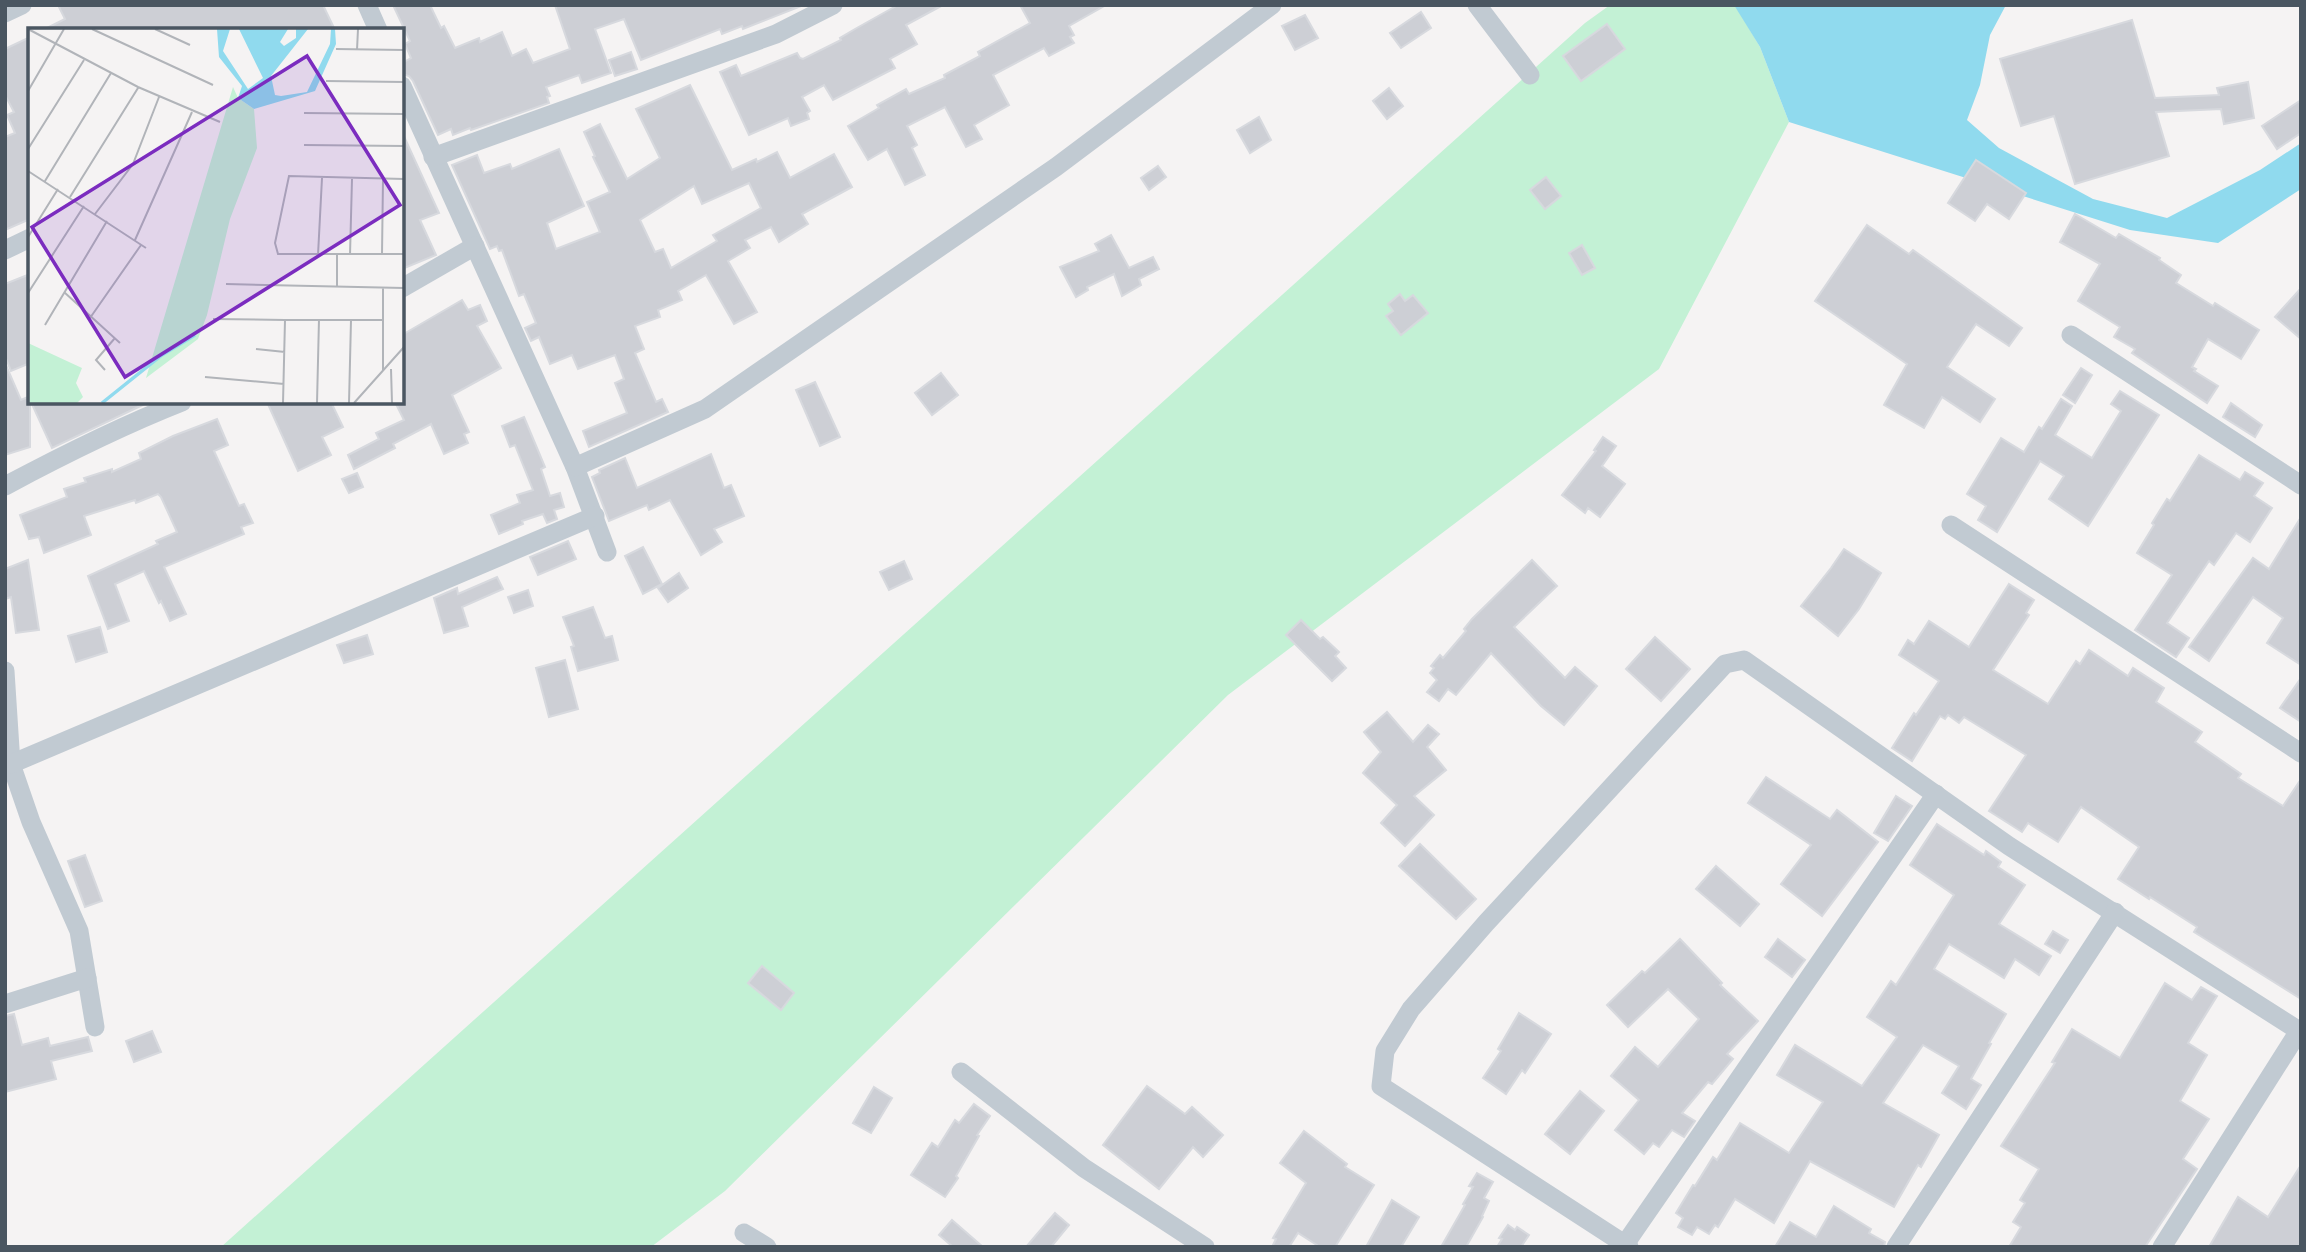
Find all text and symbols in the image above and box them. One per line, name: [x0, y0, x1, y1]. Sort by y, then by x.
inset map: [28, 28, 404, 404]

